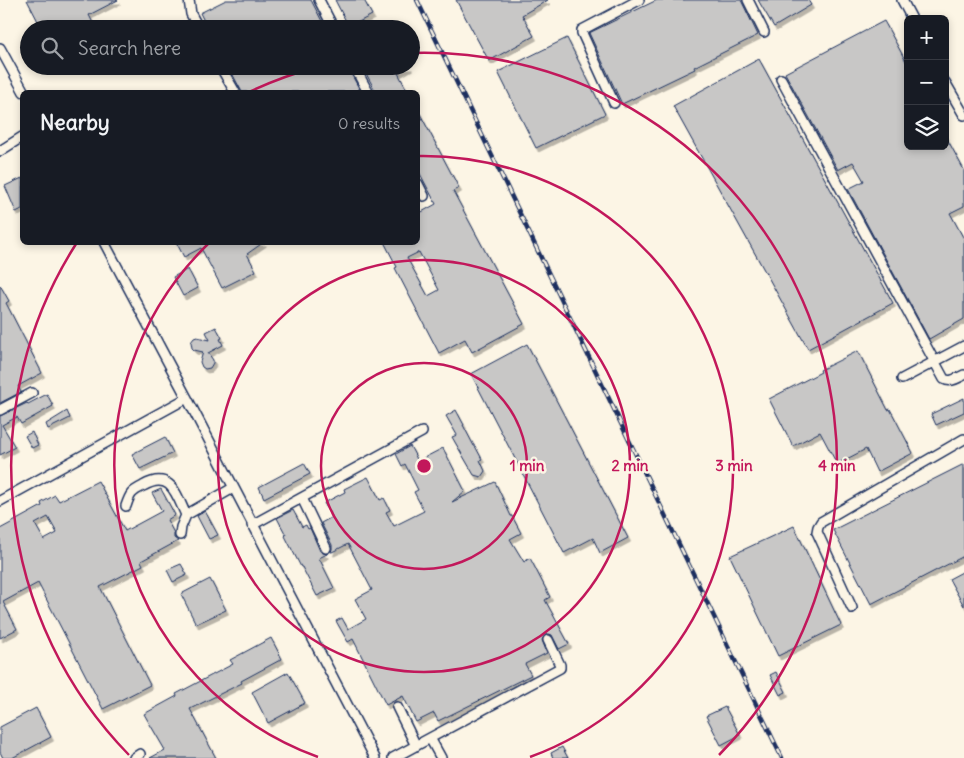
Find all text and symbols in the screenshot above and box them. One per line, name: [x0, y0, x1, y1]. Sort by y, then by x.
map controls: [904, 15, 949, 150]
button: +: [904, 15, 949, 60]
search box: [20, 20, 420, 75]
icon: search: [38, 34, 66, 62]
text: Search here: [78, 36, 181, 60]
button: −: [904, 60, 949, 105]
button: layers: [904, 105, 949, 150]
text: Nearby: [40, 109, 110, 136]
text: 0 results: [338, 113, 400, 133]
text: 1 min: [510, 456, 545, 475]
text: 2 min: [612, 456, 649, 475]
text: 3 min: [715, 456, 753, 475]
text: 4 min: [818, 456, 856, 475]
centre of rings: [415, 457, 433, 475]

